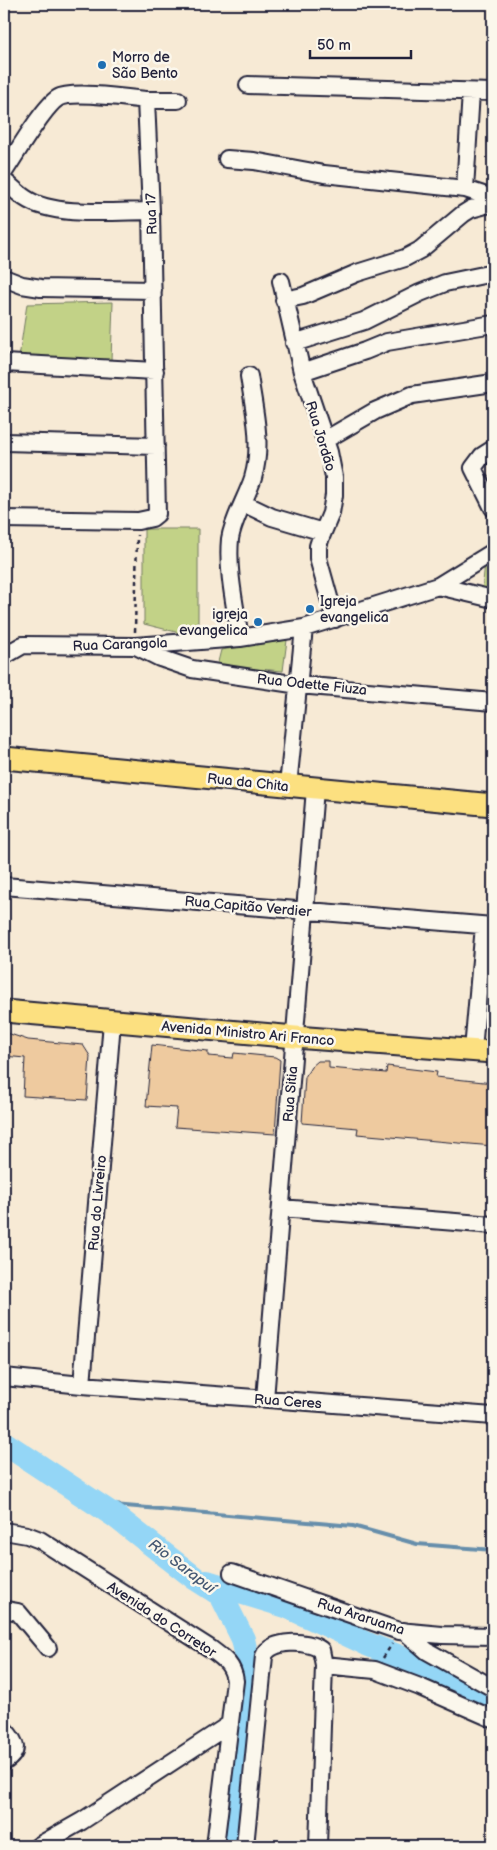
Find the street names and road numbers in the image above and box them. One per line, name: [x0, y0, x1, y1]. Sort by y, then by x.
street label: Rua 17: [142, 193, 161, 235]
street label: Rua Jordão: [302, 399, 339, 473]
street label: Rua Carangola: [72, 634, 168, 655]
street label: Rua Odette Fiuza: [256, 670, 368, 699]
street label: Rua da Chita: [206, 770, 290, 795]
street label: Rua Capitão Verdier: [184, 892, 313, 921]
street label: Avenida Ministro Ari Franco: [161, 1017, 335, 1050]
street label: Rua Sitia: [280, 1065, 301, 1123]
street label: Rua do Livreiro: [85, 1155, 110, 1252]
street label: Rua Ceres: [254, 1391, 322, 1412]
street label: Avenida do Corretor: [104, 1578, 220, 1662]
street label: Rua Araruama: [315, 1594, 407, 1639]

